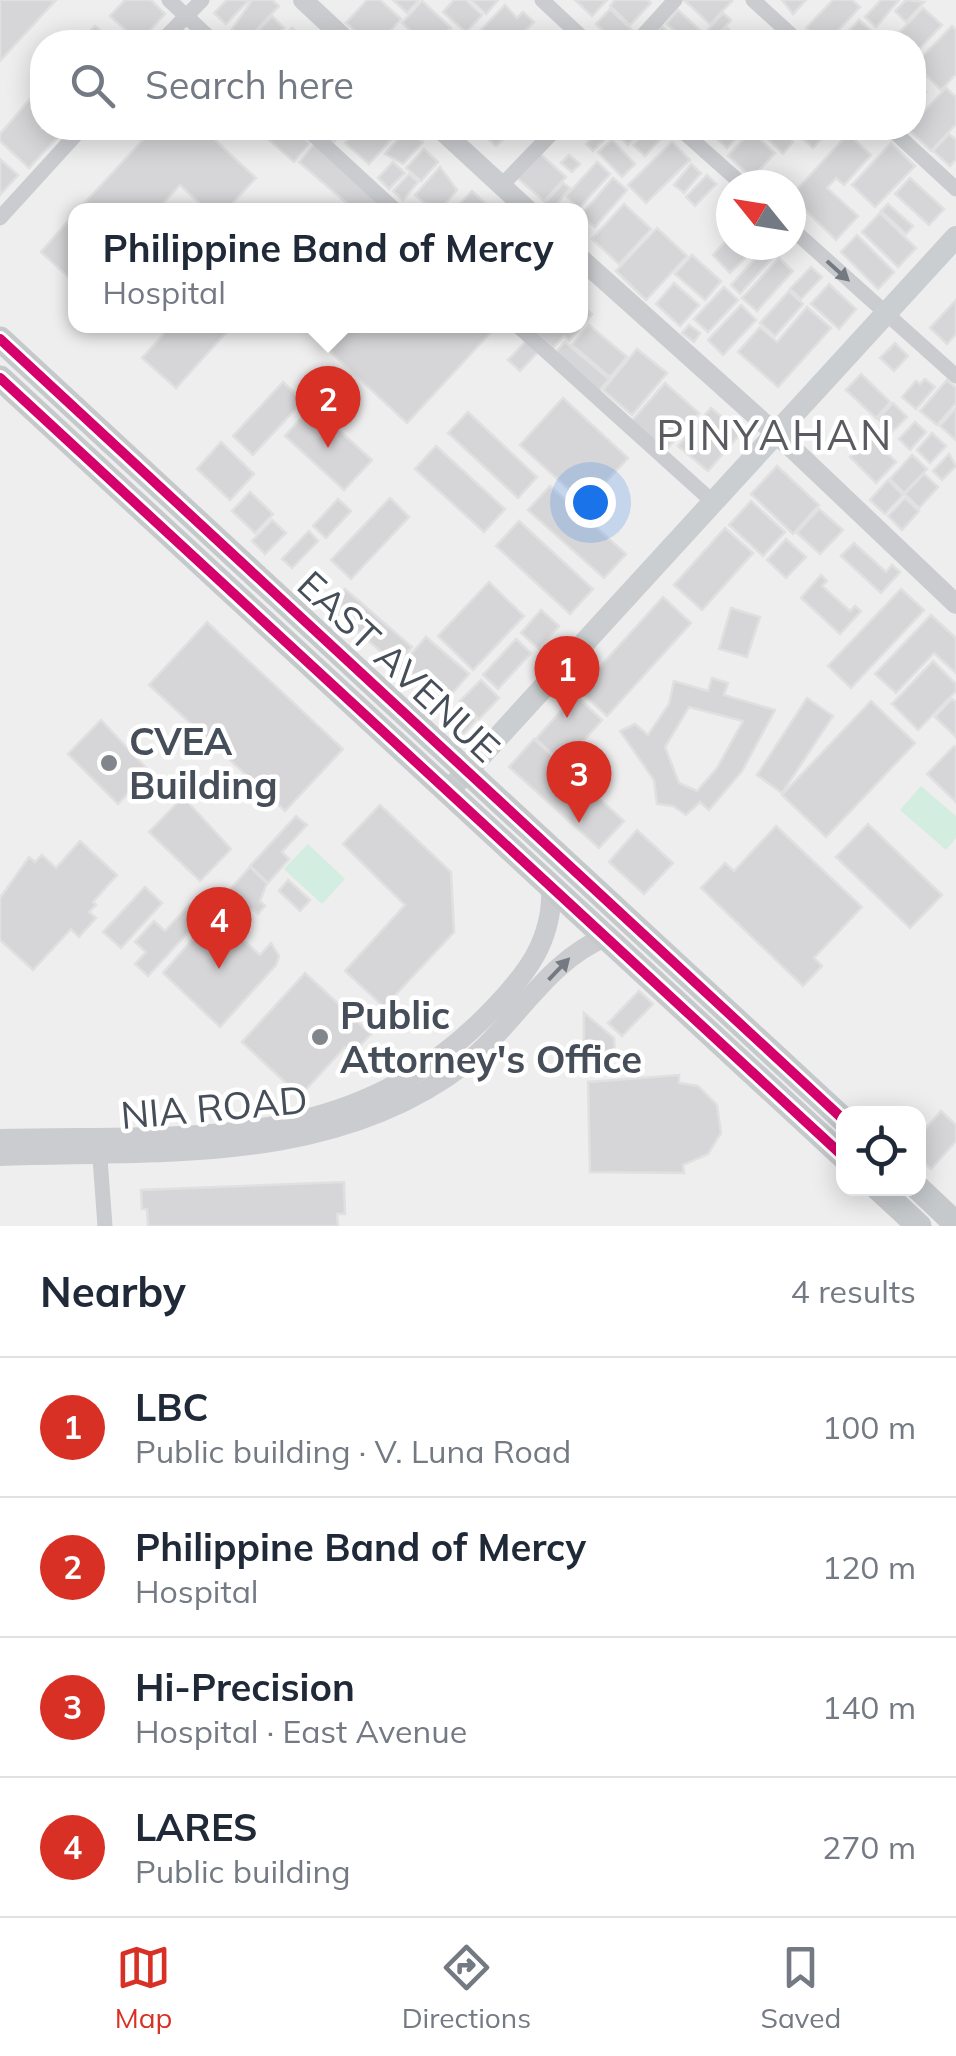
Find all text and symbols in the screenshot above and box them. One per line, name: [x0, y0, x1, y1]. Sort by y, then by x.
search box: [30, 30, 926, 140]
icon: search: [65, 58, 120, 113]
text: Search here: [145, 61, 354, 109]
north arrow: [716, 170, 806, 260]
popup: [68, 203, 588, 333]
text: Philippine Band of Mercy: [102, 224, 554, 272]
one-way arrow: [825, 259, 850, 281]
text: Hospital: [102, 272, 226, 312]
pin: 2: [296, 366, 360, 448]
district label: PINYAHAN: [656, 408, 894, 461]
your location: [565, 477, 616, 528]
street label: EAST AVENUE: [288, 560, 510, 772]
pin: 1: [534, 636, 600, 718]
place label: CVEA Building: [129, 717, 278, 809]
pin: 3: [546, 740, 612, 823]
marker: CVEA Building: [98, 752, 120, 774]
pin: 4: [186, 886, 252, 969]
one-way arrow: [547, 957, 570, 981]
place label: Public Attorney's Office: [340, 991, 642, 1083]
marker: Public Attorney's Office: [309, 1026, 331, 1048]
street label: NIA ROAD: [119, 1075, 309, 1139]
map controls: [836, 1106, 926, 1196]
button: locate: [836, 1106, 926, 1196]
text: Nearby: [40, 1265, 186, 1318]
text: 4 results: [791, 1271, 916, 1311]
text: LBC: [135, 1383, 209, 1431]
text: 1: [63, 1407, 82, 1447]
text: 100 m: [822, 1407, 916, 1447]
text: Public building · V. Luna Road: [135, 1431, 571, 1471]
text: Philippine Band of Mercy: [135, 1523, 586, 1571]
text: 2: [63, 1547, 82, 1587]
text: 120 m: [822, 1547, 916, 1587]
text: Hospital: [135, 1571, 259, 1611]
text: Hi-Precision: [135, 1663, 355, 1711]
text: 3: [63, 1687, 82, 1727]
text: 140 m: [822, 1687, 916, 1727]
text: Hospital · East Avenue: [135, 1711, 467, 1751]
text: LARES: [135, 1803, 258, 1851]
text: 4: [63, 1827, 82, 1867]
text: 270 m: [822, 1827, 916, 1867]
text: Public building: [135, 1851, 350, 1891]
tab: Map: [115, 1940, 172, 2035]
tab: Directions: [402, 1940, 531, 2035]
tab: Saved: [760, 1940, 841, 2035]

